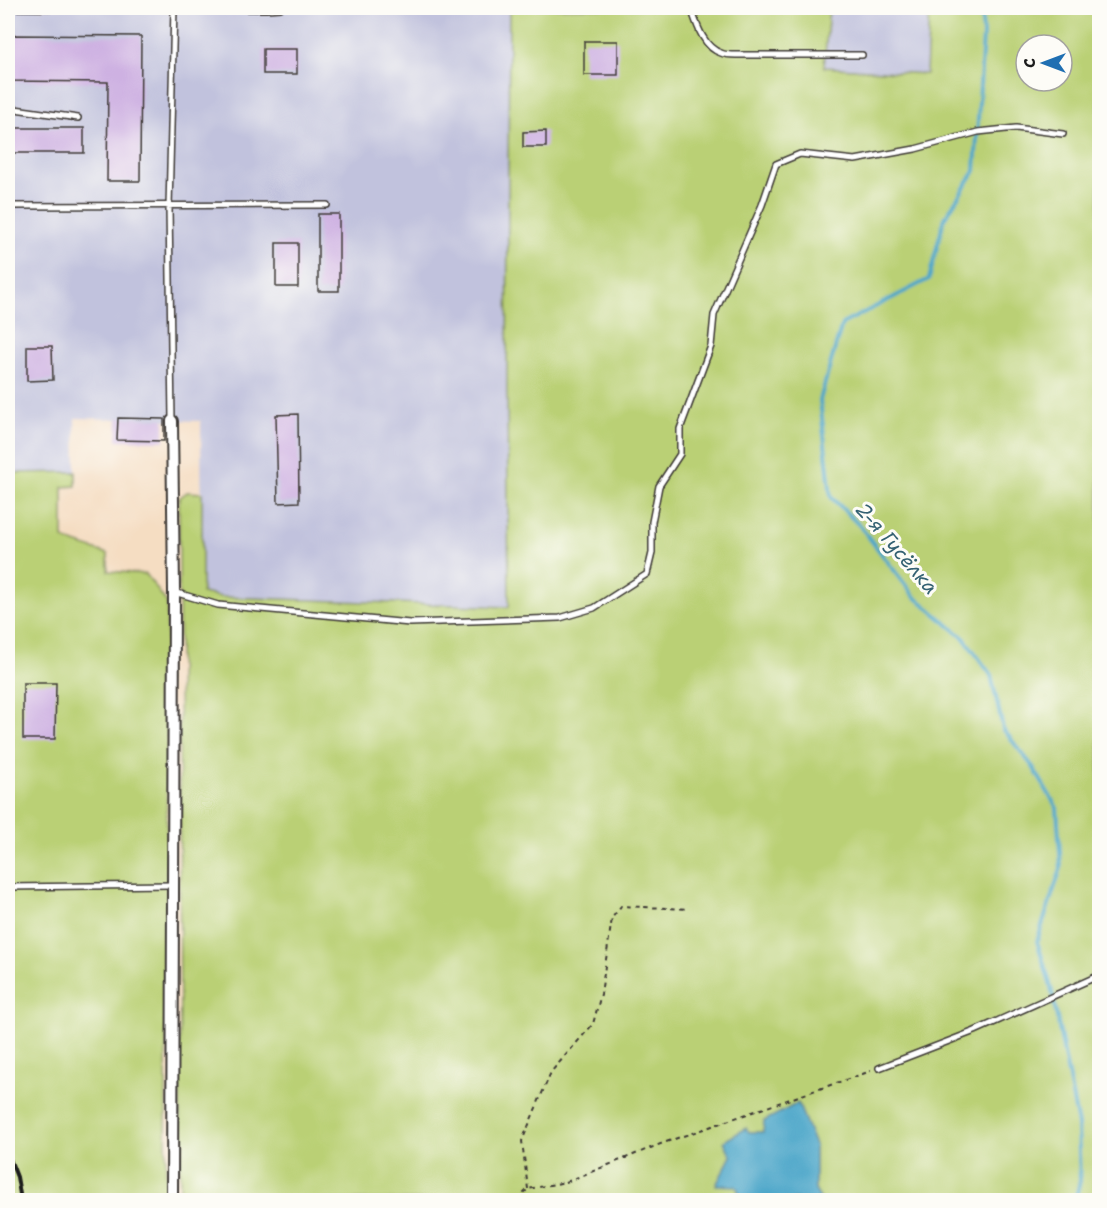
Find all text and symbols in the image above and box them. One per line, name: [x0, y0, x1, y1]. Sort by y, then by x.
north arrow: [1014, 33, 1074, 93]
text: С: [1019, 58, 1040, 68]
water label: 2-я Гусёлка: [850, 497, 944, 599]

